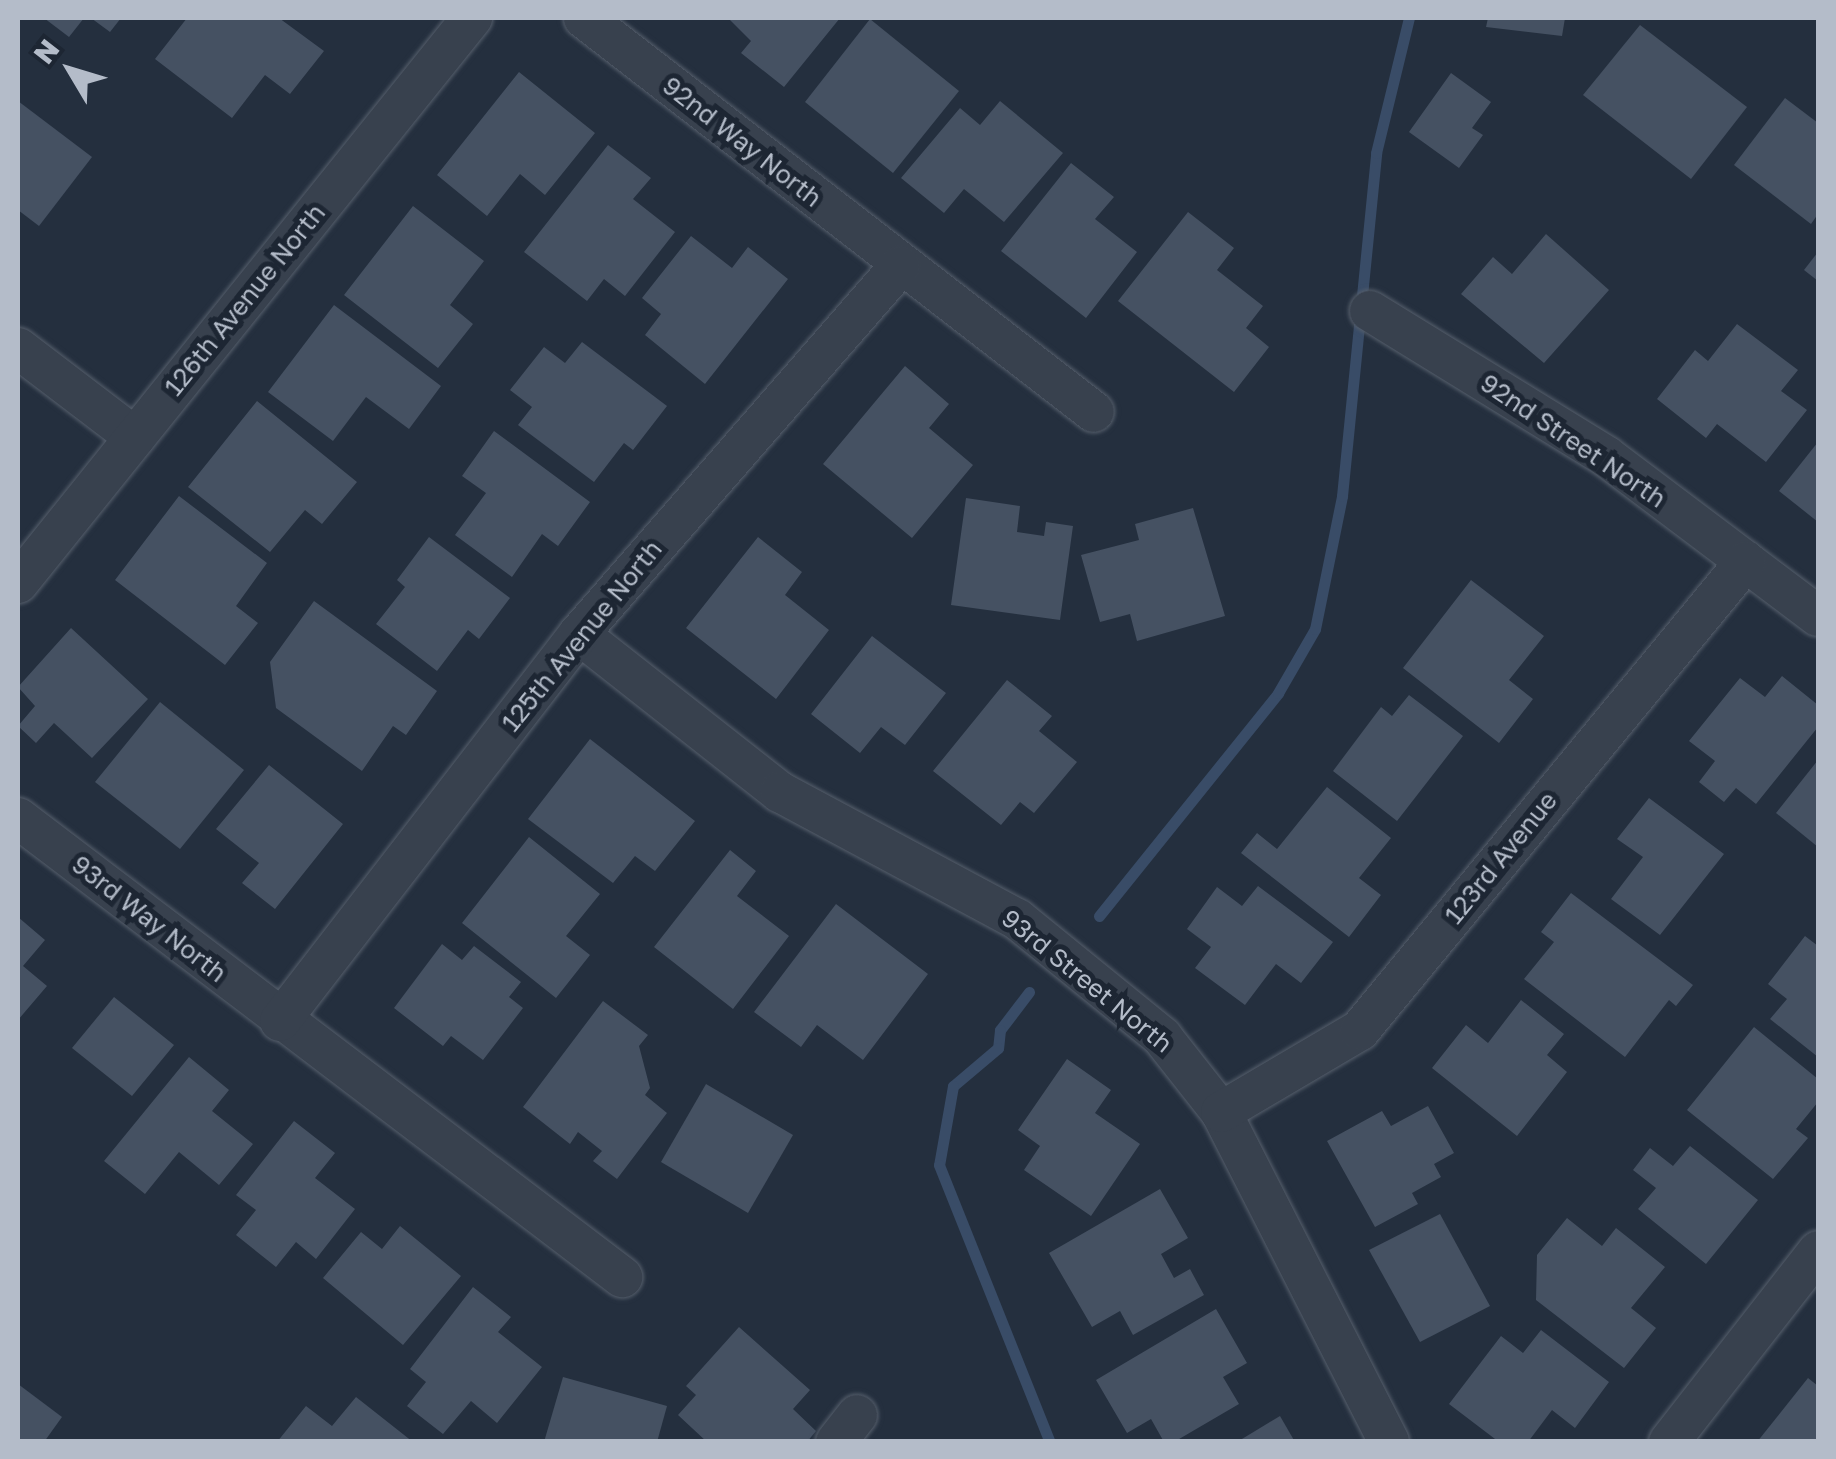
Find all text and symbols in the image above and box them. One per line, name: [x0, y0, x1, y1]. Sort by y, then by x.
north arrow: [20, 20, 120, 120]
text: N: [26, 33, 66, 70]
street label: 92nd Way North: [657, 71, 827, 213]
street label: 126th Avenue North: [159, 198, 331, 402]
street label: 92nd Street North: [1475, 368, 1671, 514]
street label: 125th Avenue North: [496, 535, 668, 737]
street label: 123rd Avenue: [1439, 786, 1563, 930]
street label: 93rd Way North: [66, 850, 232, 988]
street label: 93rd Street North: [996, 903, 1178, 1059]

